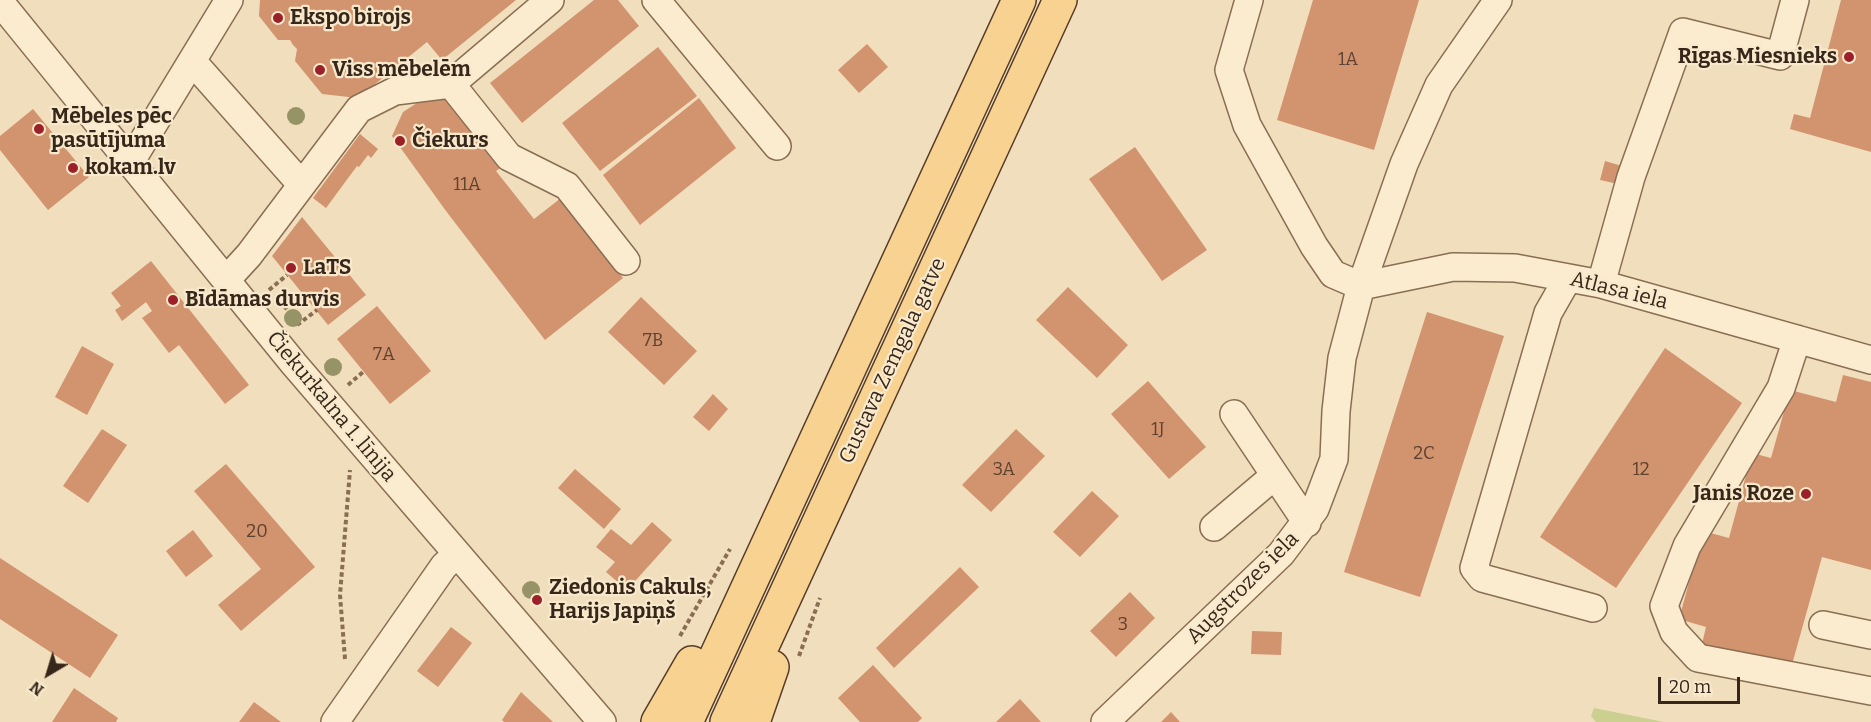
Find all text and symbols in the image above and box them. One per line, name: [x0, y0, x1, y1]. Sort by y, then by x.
place label: Ekspo birojs: [290, 5, 411, 31]
marker: Ekspo birojs: [271, 11, 285, 25]
place label: Rīgas Miesnieks: [1678, 44, 1837, 70]
house number: 1A: [1338, 49, 1358, 71]
marker: Rīgas Miesnieks: [1842, 50, 1856, 64]
place label: Viss mēbelēm: [332, 57, 471, 83]
marker: Viss mēbelēm: [313, 63, 327, 77]
place label: Mēbeles pēc pasūtījuma: [51, 104, 172, 154]
marker: Mēbeles pēc pasūtījuma: [32, 122, 46, 136]
place label: Čiekurs: [412, 128, 489, 154]
marker: Čiekurs: [393, 134, 407, 148]
place label: kokam.lv: [85, 155, 176, 181]
marker: kokam.lv: [66, 161, 80, 175]
house number: 11A: [453, 174, 481, 196]
street label: Gustava Zemgala gatve: [834, 254, 952, 468]
place label: LaTS: [303, 255, 351, 281]
marker: LaTS: [284, 261, 298, 275]
street label: Atlasa iela: [1568, 267, 1670, 315]
place label: Bīdāmas durvis: [185, 287, 340, 313]
marker: Bīdāmas durvis: [166, 293, 180, 307]
street label: Čiekurkalna 1. līnija: [261, 327, 401, 487]
house number: 7B: [643, 330, 663, 352]
house number: 7A: [373, 344, 395, 366]
house number: 1J: [1151, 419, 1165, 441]
house number: 2C: [1413, 443, 1435, 465]
house number: 3A: [993, 459, 1015, 481]
house number: 12: [1632, 459, 1650, 481]
place label: Janis Roze: [1693, 481, 1794, 507]
marker: Janis Roze: [1799, 487, 1813, 501]
house number: 20: [246, 521, 268, 543]
street label: Augstrozes iela: [1182, 527, 1304, 649]
place label: Ziedonis Cakuls, Harijs Japiņš: [549, 575, 711, 625]
marker: Ziedonis Cakuls, Harijs Japiņš: [530, 593, 544, 607]
house number: 3: [1118, 614, 1128, 636]
north arrow: [18, 644, 78, 704]
scale bar: [1661, 665, 1744, 703]
text: 20 m: [1669, 676, 1711, 698]
text: N: [26, 677, 47, 700]

